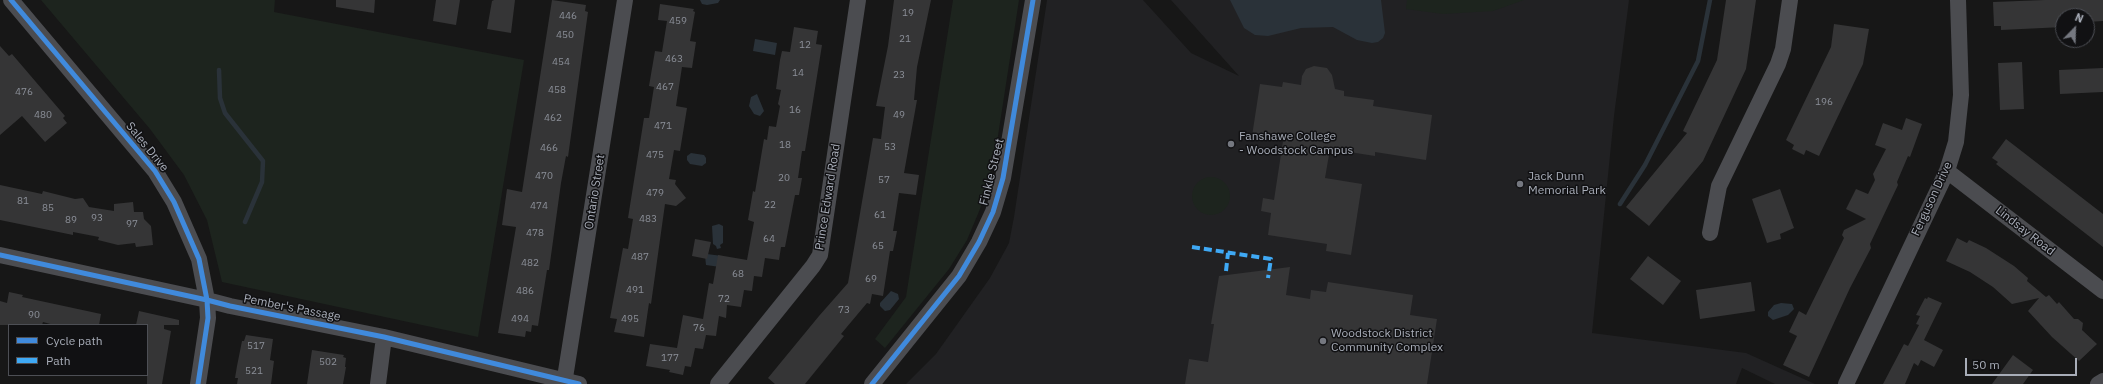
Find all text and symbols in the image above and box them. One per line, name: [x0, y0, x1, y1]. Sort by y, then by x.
house number: 19: [902, 7, 914, 19]
north arrow: [2055, 8, 2095, 48]
house number: 446: [559, 10, 577, 22]
text: N: [2073, 10, 2086, 26]
house number: 459: [669, 15, 687, 27]
house number: 450: [556, 29, 574, 41]
house number: 21: [899, 33, 911, 45]
house number: 12: [799, 39, 811, 51]
house number: 463: [665, 53, 683, 65]
house number: 454: [552, 56, 570, 68]
house number: 14: [792, 67, 804, 79]
house number: 23: [893, 69, 905, 81]
house number: 467: [656, 81, 674, 93]
house number: 458: [548, 84, 566, 96]
house number: 476: [15, 86, 33, 98]
house number: 196: [1815, 96, 1833, 108]
house number: 16: [789, 104, 801, 116]
house number: 480: [34, 109, 52, 121]
house number: 49: [893, 109, 905, 121]
house number: 462: [544, 112, 562, 124]
street label: Sales Drive: [123, 119, 171, 175]
house number: 471: [654, 120, 672, 132]
place label: Fanshawe College - Woodstock Campus: [1239, 130, 1353, 158]
street label: Finkle Street: [977, 137, 1007, 207]
house number: 18: [779, 139, 791, 151]
marker: Fanshawe College - Woodstock Campus: [1226, 139, 1236, 149]
house number: 53: [884, 141, 896, 153]
house number: 466: [540, 142, 558, 154]
street label: Prince Edward Road: [812, 143, 844, 251]
house number: 475: [646, 149, 664, 161]
street label: Ontario Street: [582, 153, 608, 231]
street label: Ferguson Drive: [1909, 160, 1955, 238]
house number: 470: [535, 170, 553, 182]
place label: Jack Dunn Memorial Park: [1528, 170, 1606, 198]
house number: 20: [778, 172, 790, 184]
house number: 57: [878, 174, 890, 186]
marker: Jack Dunn Memorial Park: [1515, 179, 1525, 189]
house number: 479: [646, 187, 664, 199]
house number: 81: [17, 195, 29, 207]
house number: 22: [764, 199, 776, 211]
house number: 474: [530, 200, 548, 212]
house number: 85: [42, 202, 54, 214]
street label: Lindsay Road: [1992, 203, 2058, 259]
house number: 61: [874, 209, 886, 221]
house number: 93: [91, 212, 103, 224]
house number: 483: [639, 213, 657, 225]
house number: 89: [65, 214, 77, 226]
house number: 97: [126, 218, 138, 230]
house number: 478: [526, 227, 544, 239]
house number: 64: [763, 233, 775, 245]
house number: 65: [872, 240, 884, 252]
house number: 487: [631, 251, 649, 263]
house number: 482: [521, 257, 539, 269]
house number: 68: [732, 268, 744, 280]
house number: 69: [865, 273, 877, 285]
house number: 491: [626, 284, 644, 296]
house number: 486: [516, 285, 534, 297]
street label: Pember's Passage: [242, 292, 342, 324]
house number: 72: [718, 293, 730, 305]
house number: 73: [838, 304, 850, 316]
house number: 90: [28, 309, 40, 321]
house number: 494: [511, 313, 529, 325]
house number: 495: [621, 313, 639, 325]
house number: 76: [693, 322, 705, 334]
legend: [8, 324, 148, 376]
place label: Woodstock District Community Complex: [1331, 327, 1443, 355]
text: Cycle path: [46, 333, 103, 348]
marker: Woodstock District Community Complex: [1318, 336, 1328, 346]
house number: 517: [247, 340, 265, 352]
scale bar: [1967, 350, 2079, 376]
house number: 177: [661, 352, 679, 364]
text: Path: [46, 353, 71, 368]
house number: 502: [319, 356, 337, 368]
text: 50 m: [1972, 357, 2000, 372]
house number: 521: [245, 365, 263, 377]

